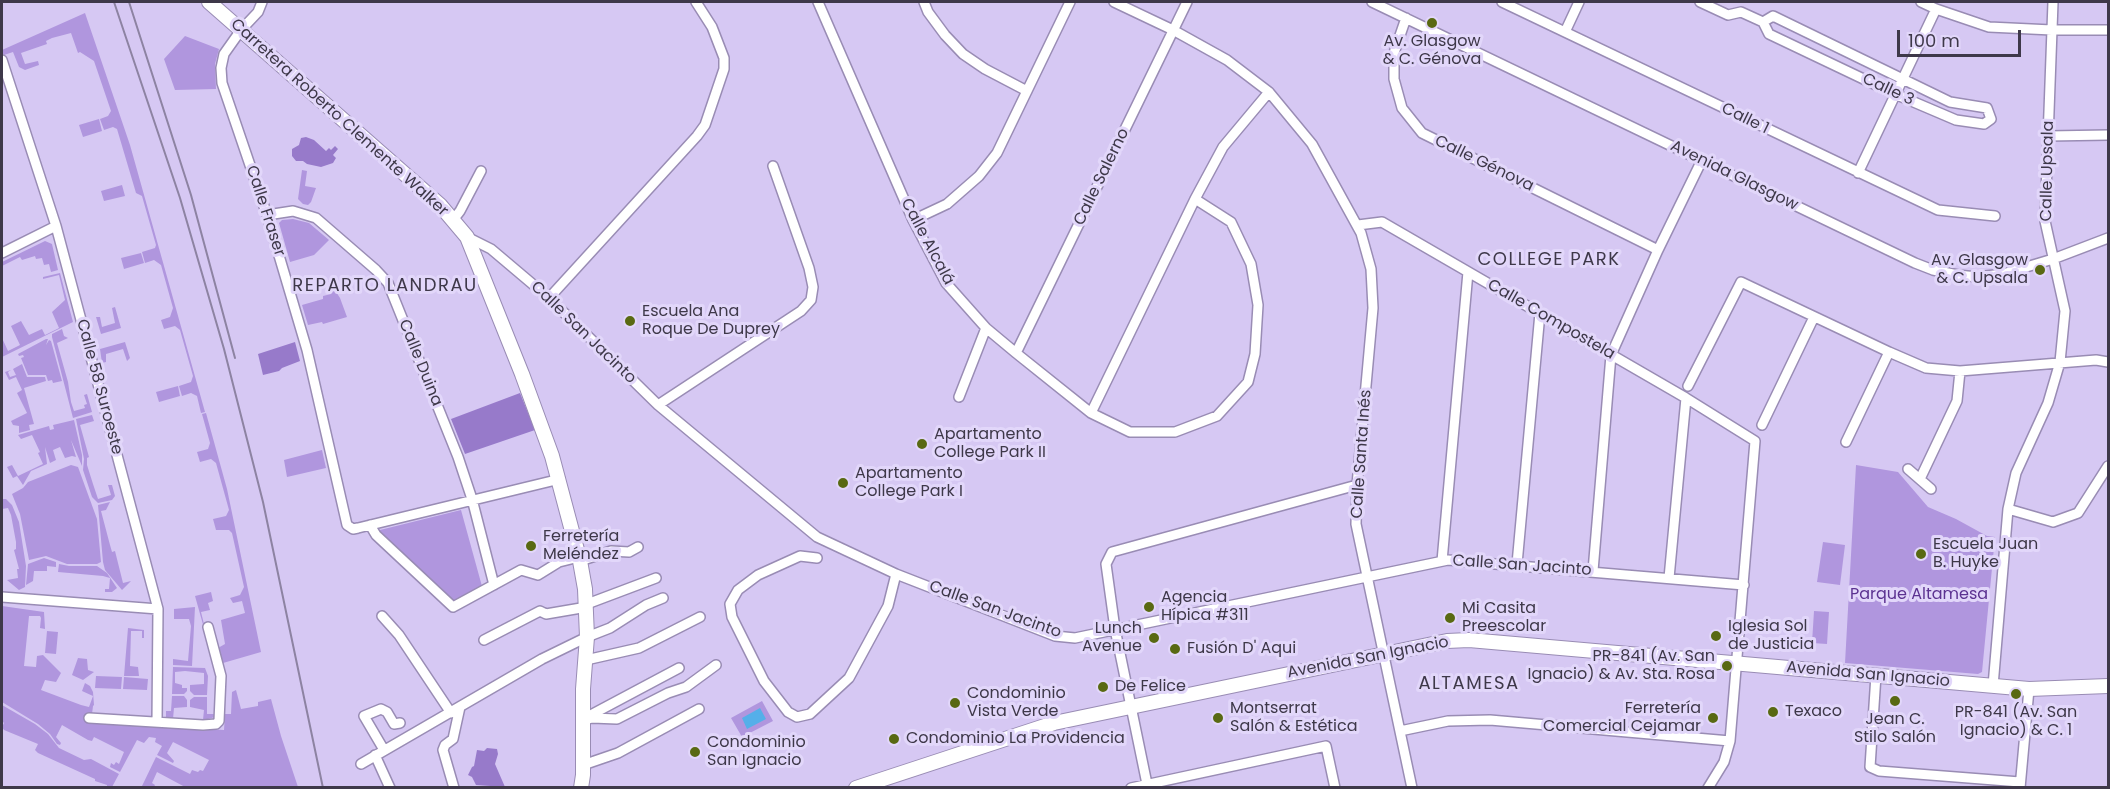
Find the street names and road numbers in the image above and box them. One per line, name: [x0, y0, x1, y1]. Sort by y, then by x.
street label: Carretera Roberto Clemente Walker: [226, 15, 452, 221]
street label: Calle 3: [1859, 70, 1917, 110]
street label: Calle 1: [1718, 99, 1772, 139]
street label: Calle Upsala: [2038, 120, 2058, 222]
street label: Calle Salerno: [1070, 125, 1134, 229]
street label: Calle Génova: [1431, 132, 1537, 196]
street label: Avenida Glasgow: [1667, 137, 1801, 215]
street label: Calle Fraser: [241, 163, 289, 259]
street label: Calle Alcalá: [896, 195, 958, 289]
street label: Calle Compostela: [1484, 276, 1618, 364]
street label: Calle San Jacinto: [526, 278, 640, 388]
street label: Calle 58 Suroeste: [72, 317, 126, 457]
street label: Calle Duina: [394, 317, 446, 409]
street label: Calle Santa Inés: [1348, 389, 1376, 519]
street label: Calle San Jacinto: [1452, 552, 1592, 580]
street label: Calle San Jacinto: [926, 577, 1064, 643]
street label: Avenida San Ignacio: [1286, 633, 1450, 683]
street label: Avenida San Ignacio: [1785, 658, 1951, 692]

